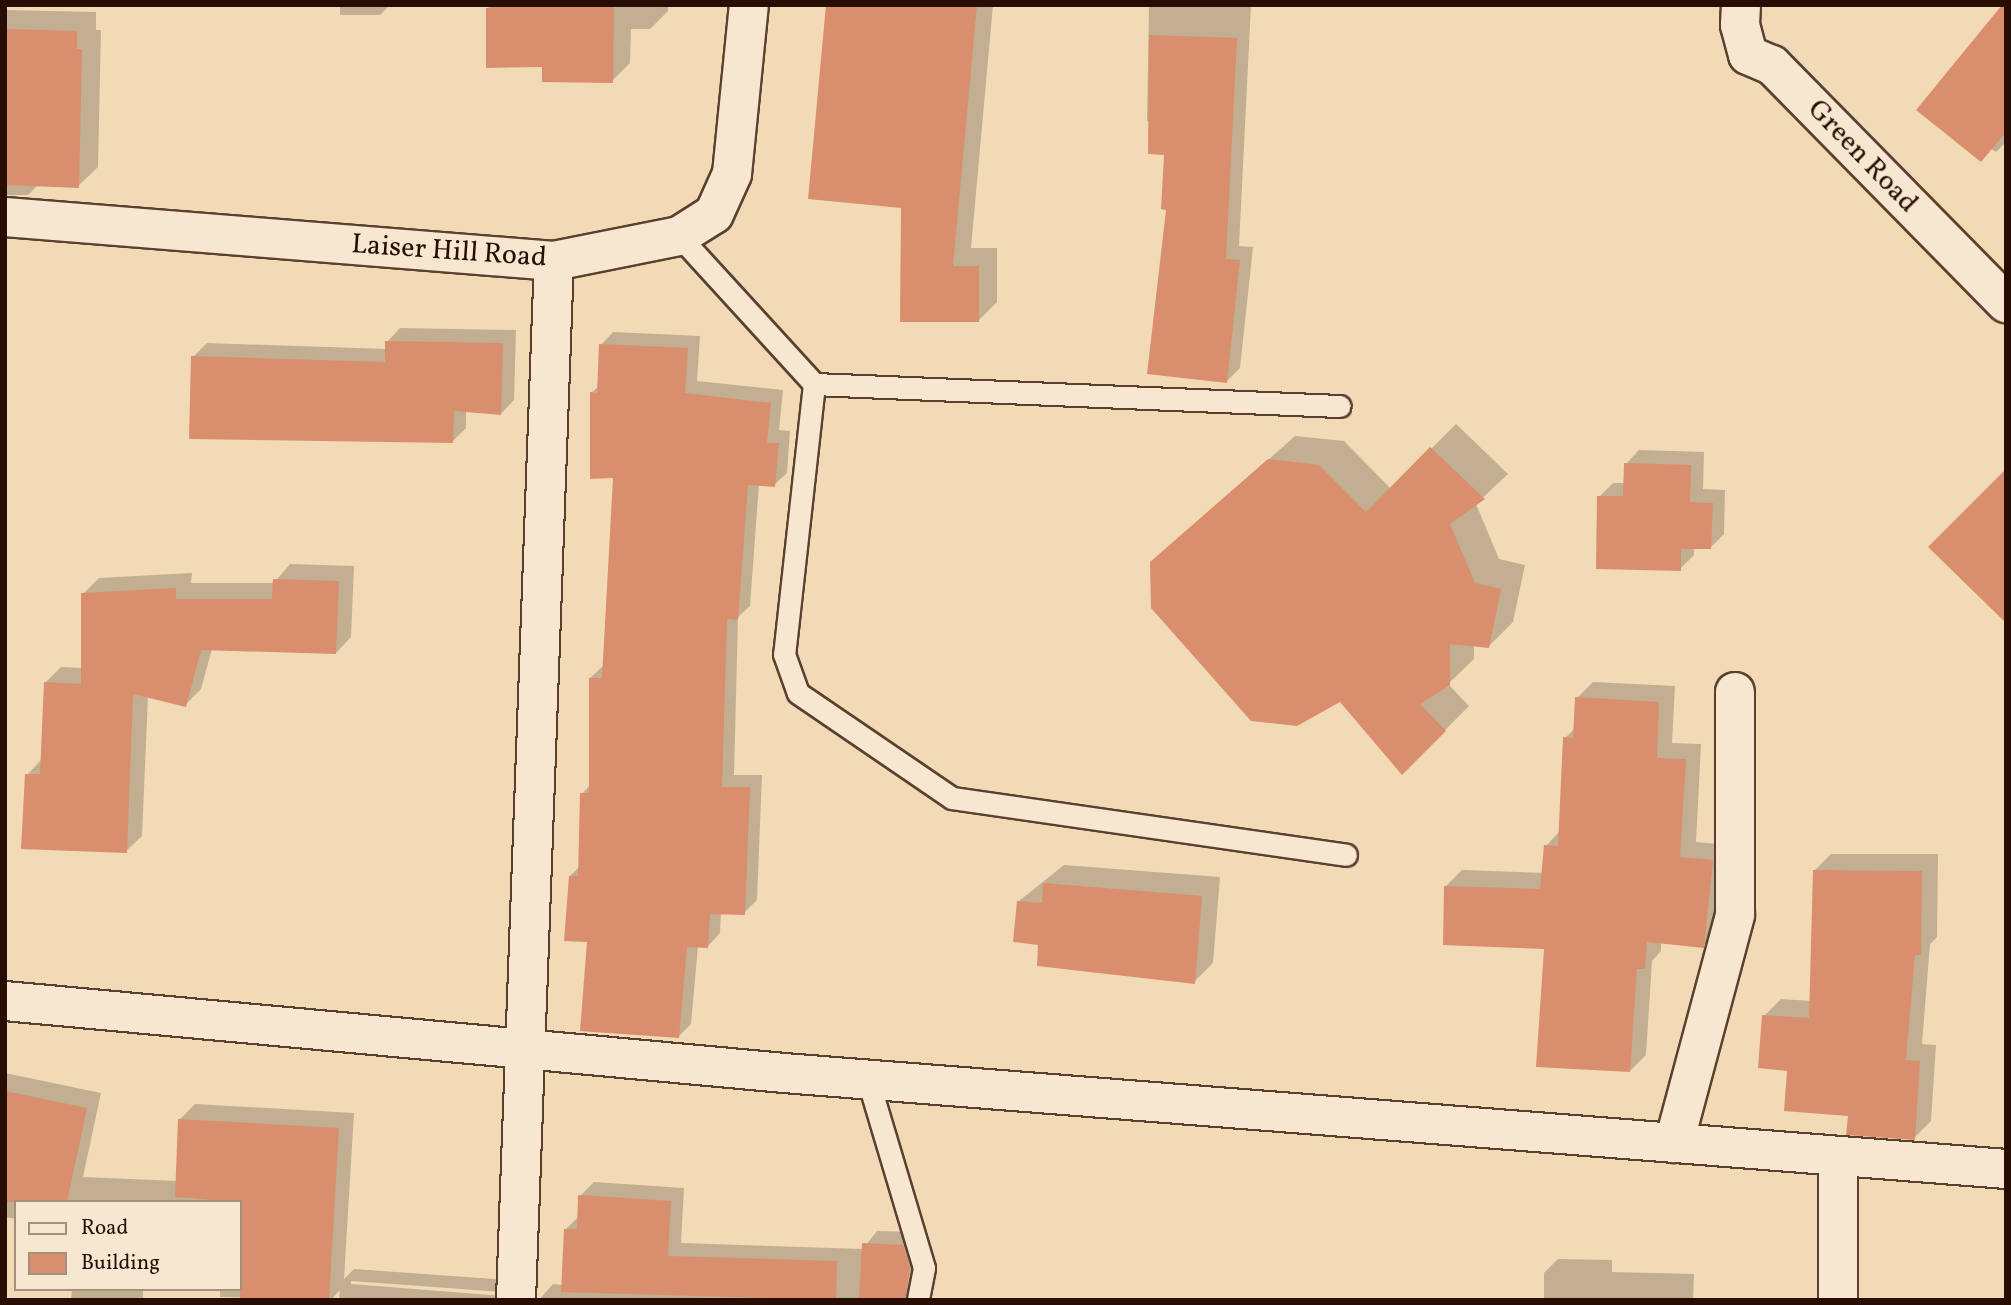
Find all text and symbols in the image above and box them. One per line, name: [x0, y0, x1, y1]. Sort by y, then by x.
street label: Green Road: [1800, 93, 1924, 221]
street label: Laiser Hill Road: [350, 228, 548, 276]
legend: [14, 1200, 242, 1291]
text: Road: [81, 1214, 128, 1243]
text: Building: [81, 1249, 160, 1278]

